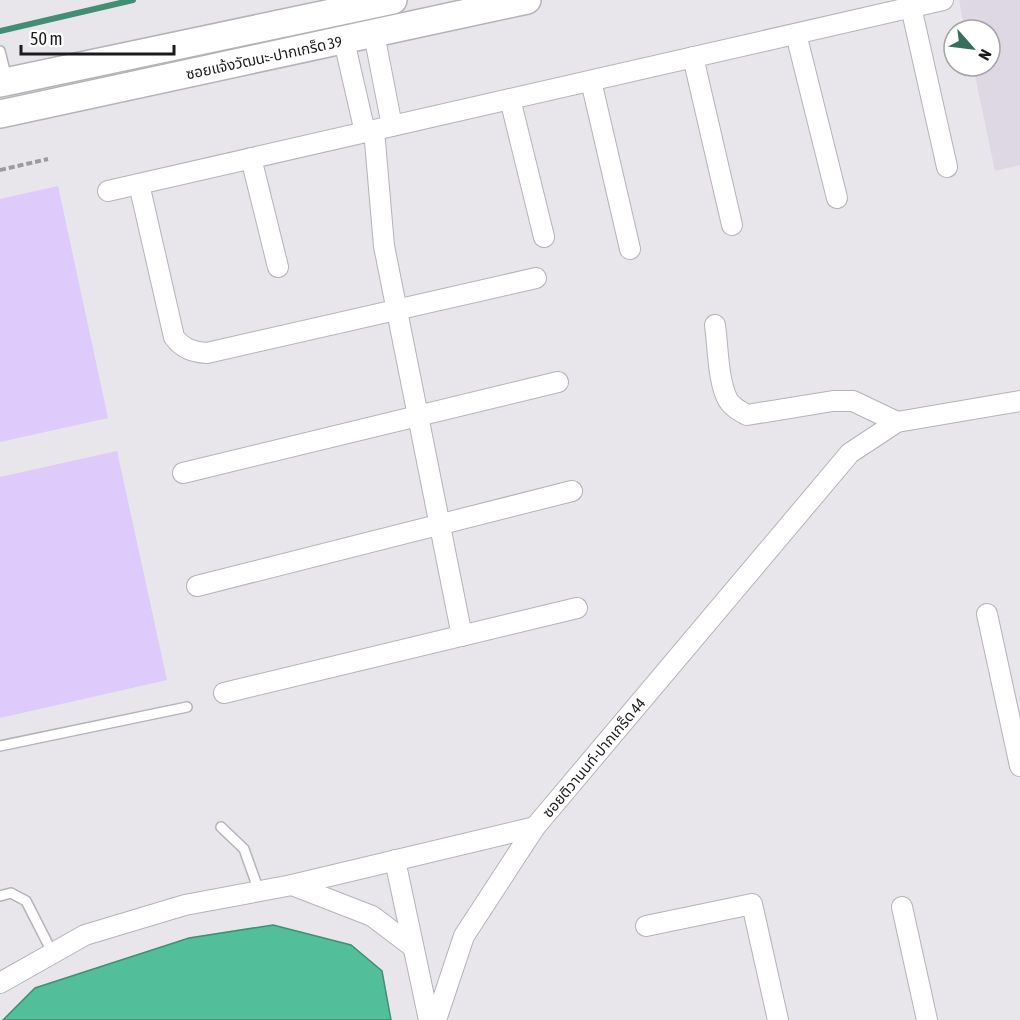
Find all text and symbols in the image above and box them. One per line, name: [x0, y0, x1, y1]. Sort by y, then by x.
scale bar: [21, 18, 174, 56]
north arrow: [942, 18, 1002, 78]
text: 50 m: [30, 28, 62, 49]
street label: ซอยแจ้งวัฒนะ-ปากเกร็ด 39: [184, 33, 344, 82]
text: N: [975, 47, 995, 63]
street label: ซอยติวานนท์-ปากเกร็ด 44: [539, 695, 648, 821]

